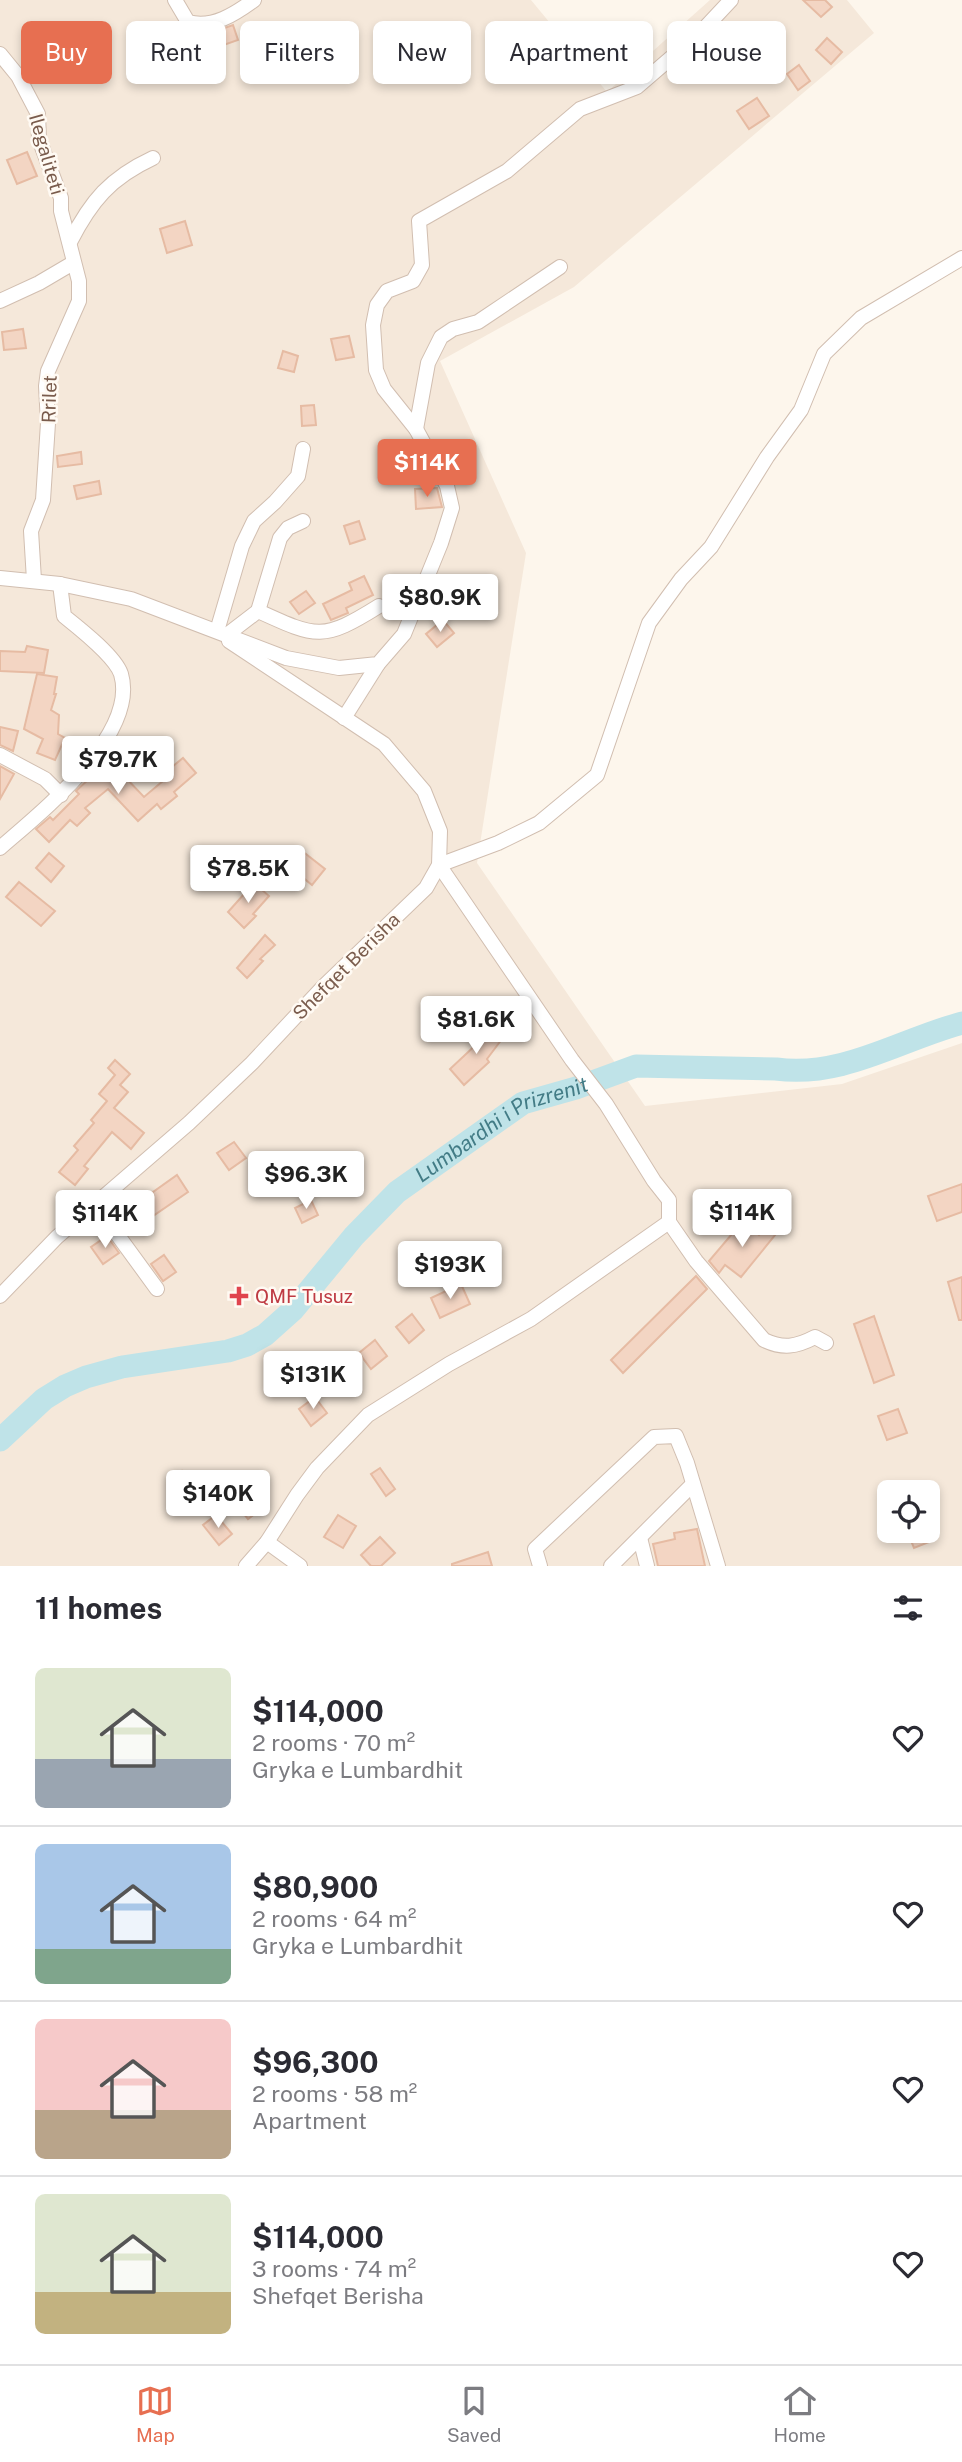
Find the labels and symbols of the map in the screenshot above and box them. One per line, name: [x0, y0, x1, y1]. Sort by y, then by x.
street label: Ilegaliteti: [25, 111, 69, 197]
street label: Rrilet: [37, 375, 61, 423]
pin: $114K: [378, 440, 476, 499]
pin: $80.9K: [383, 574, 497, 634]
pin: $79.7K: [61, 736, 175, 796]
pin: $78.5K: [191, 846, 305, 905]
street label: Shefqet Berisha: [288, 908, 404, 1024]
pin: $81.6K: [419, 996, 533, 1056]
water label: Lumbardhi i Prizrenit: [410, 1072, 592, 1187]
pin: $96.3K: [249, 1152, 363, 1211]
pin: $114K: [56, 1190, 154, 1250]
pin: $114K: [693, 1190, 791, 1249]
pin: $193K: [401, 1242, 499, 1301]
place label: QMF Tusuz: [255, 1285, 353, 1307]
marker: QMF Tusuz: [229, 1286, 249, 1306]
pin: $131K: [264, 1352, 362, 1411]
pin: $140K: [169, 1470, 267, 1530]

